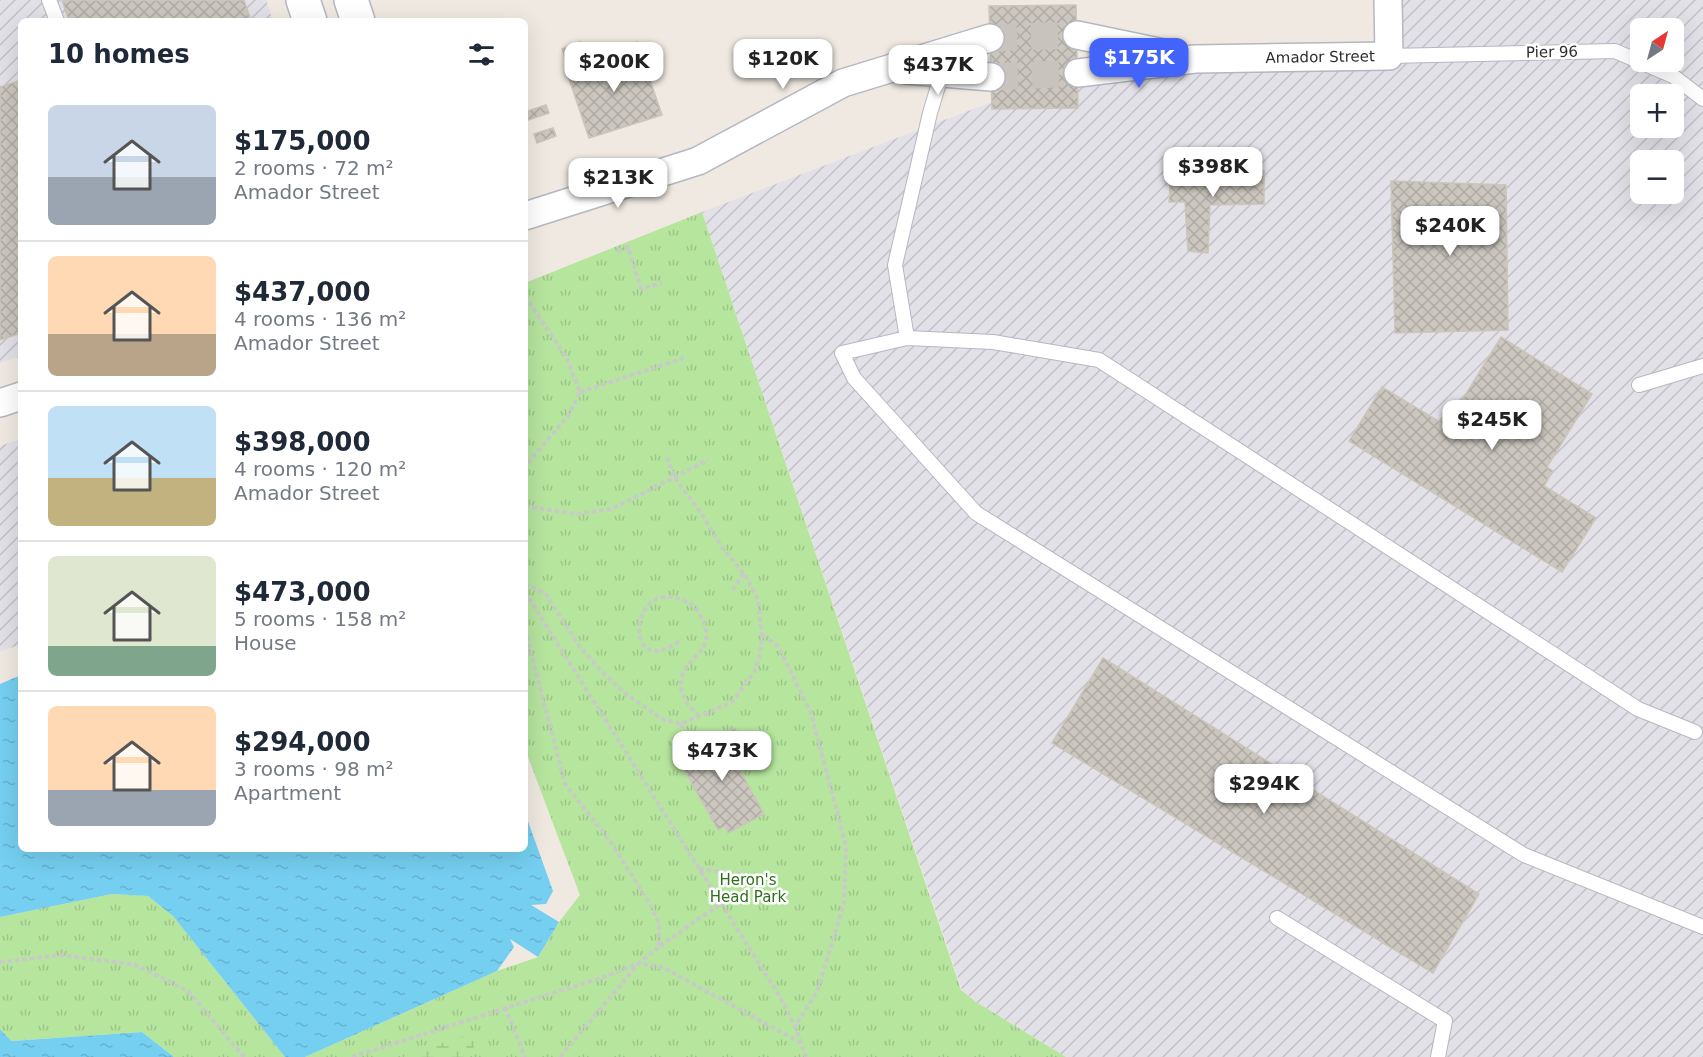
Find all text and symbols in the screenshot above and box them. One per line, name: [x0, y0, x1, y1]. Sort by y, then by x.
north arrow: [1630, 18, 1684, 72]
map controls: [1630, 18, 1684, 204]
icon: filters: [465, 38, 498, 71]
pin: $175K: [1097, 38, 1181, 89]
text: 10 homes: [48, 39, 190, 69]
pin: $120K: [741, 39, 825, 90]
pin: $200K: [572, 42, 656, 93]
street label: Pier 96: [1526, 43, 1578, 61]
pin: $437K: [896, 45, 980, 96]
text: $175K: [1103, 45, 1175, 69]
text: $120K: [747, 46, 819, 70]
street label: Amador Street: [1265, 47, 1375, 67]
text: $200K: [578, 49, 650, 73]
text: $437K: [902, 52, 974, 76]
button: +: [1630, 84, 1684, 138]
text: $175,000: [234, 126, 371, 156]
icon: home: [96, 129, 168, 201]
pin: $398K: [1171, 147, 1255, 198]
button: −: [1630, 150, 1684, 204]
text: $398K: [1177, 154, 1249, 178]
text: 2 rooms · 72 m²: [234, 156, 394, 180]
pin: $213K: [576, 158, 660, 209]
text: $213K: [582, 165, 654, 189]
text: Amador Street: [234, 180, 380, 204]
pin: $240K: [1408, 206, 1492, 257]
text: $240K: [1414, 213, 1486, 237]
text: $437,000: [234, 277, 371, 307]
icon: home: [96, 280, 168, 352]
text: 4 rooms · 136 m²: [234, 307, 406, 331]
text: Amador Street: [234, 331, 380, 355]
pin: $245K: [1450, 400, 1534, 451]
text: $245K: [1456, 407, 1528, 431]
text: $398,000: [234, 427, 371, 457]
icon: home: [96, 430, 168, 502]
text: 4 rooms · 120 m²: [234, 457, 406, 481]
text: Amador Street: [234, 481, 380, 505]
text: $473,000: [234, 577, 371, 607]
icon: home: [96, 580, 168, 652]
text: 5 rooms · 158 m²: [234, 607, 406, 631]
text: House: [234, 631, 297, 655]
text: $294,000: [234, 727, 371, 757]
icon: home: [96, 730, 168, 802]
pin: $473K: [680, 731, 764, 782]
text: $473K: [686, 738, 758, 762]
text: 3 rooms · 98 m²: [234, 757, 394, 781]
pin: $294K: [1222, 764, 1306, 815]
text: $294K: [1228, 771, 1300, 795]
text: Apartment: [234, 781, 341, 805]
park label: Heron's Head Park: [710, 871, 787, 906]

